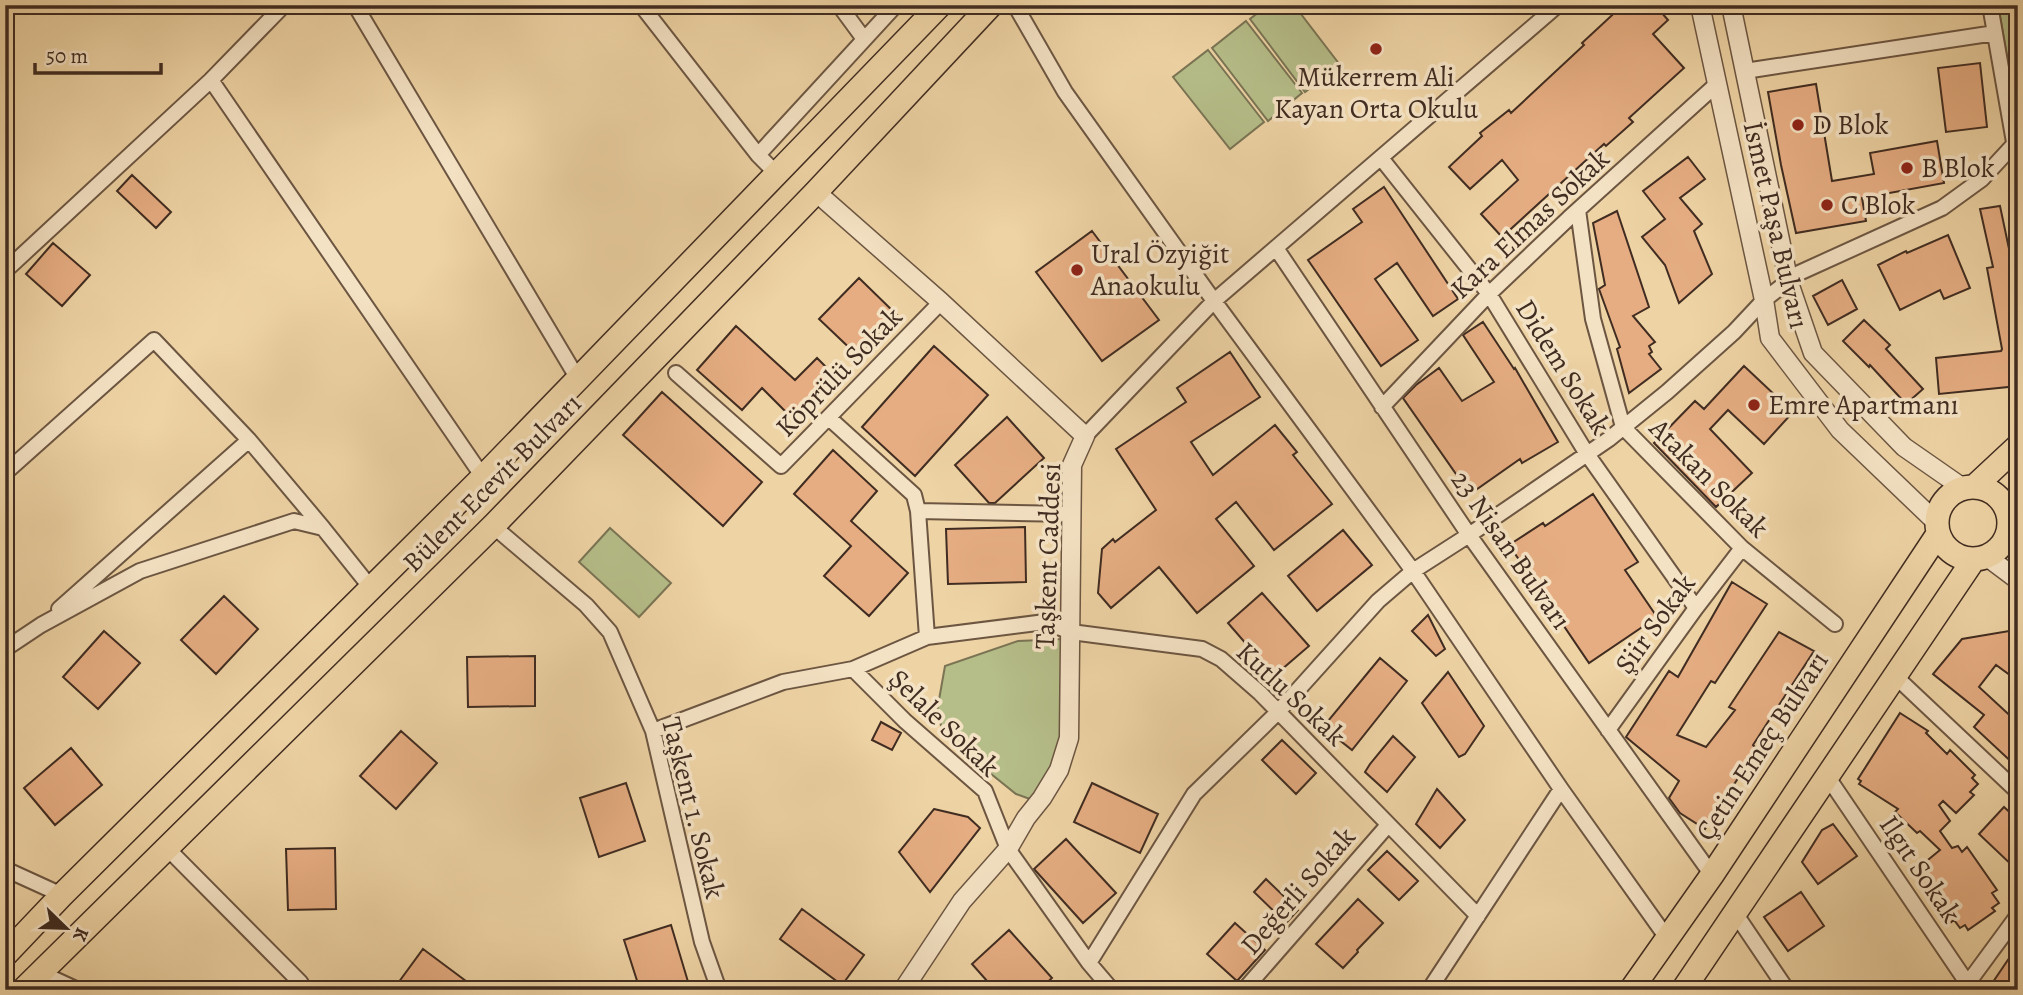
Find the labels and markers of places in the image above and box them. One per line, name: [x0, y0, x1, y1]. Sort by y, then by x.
marker: Mükerrem Ali Kayan Orta Okulu: [1368, 41, 1384, 57]
place label: Mükerrem Ali Kayan Orta Okulu: [1274, 58, 1479, 128]
place label: D Blok: [1812, 106, 1889, 144]
marker: D Blok: [1790, 117, 1806, 133]
place label: B Blok: [1921, 149, 1995, 187]
marker: B Blok: [1899, 160, 1915, 176]
place label: C Blok: [1841, 186, 1916, 224]
marker: C Blok: [1819, 197, 1835, 213]
place label: Ural Özyiğit Anaokulu: [1090, 235, 1229, 305]
marker: Ural Özyiğit Anaokulu: [1069, 262, 1085, 278]
place label: Emre Apartmanı: [1768, 386, 1959, 424]
marker: Emre Apartmanı: [1746, 397, 1762, 413]

